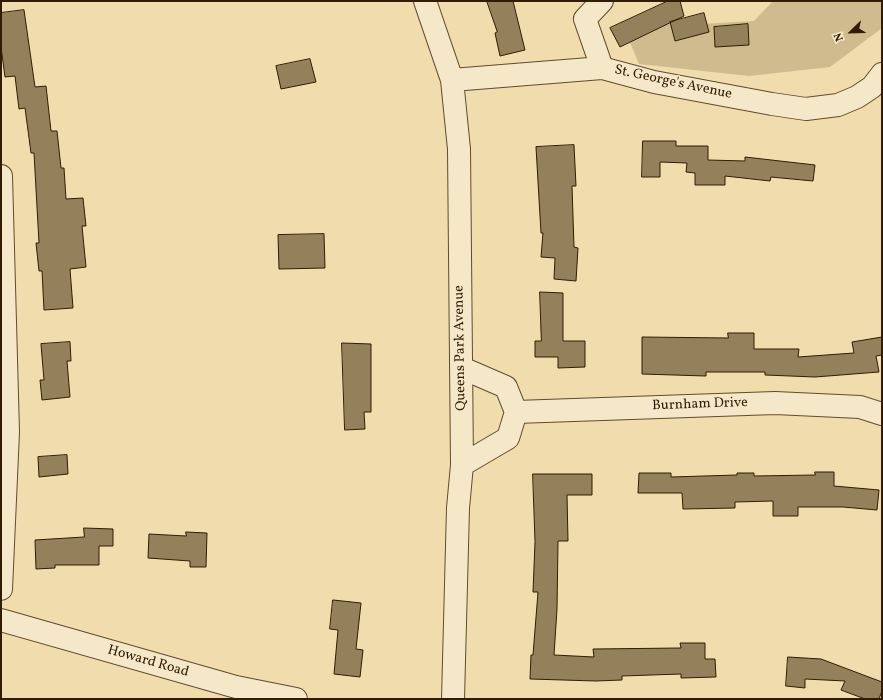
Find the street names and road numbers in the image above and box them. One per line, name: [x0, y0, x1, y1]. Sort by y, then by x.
street label: St. George's Avenue: [613, 62, 733, 104]
street label: Queens Park Avenue: [452, 285, 470, 411]
street label: Burnham Drive: [652, 395, 748, 415]
street label: Howard Road: [105, 642, 191, 682]

